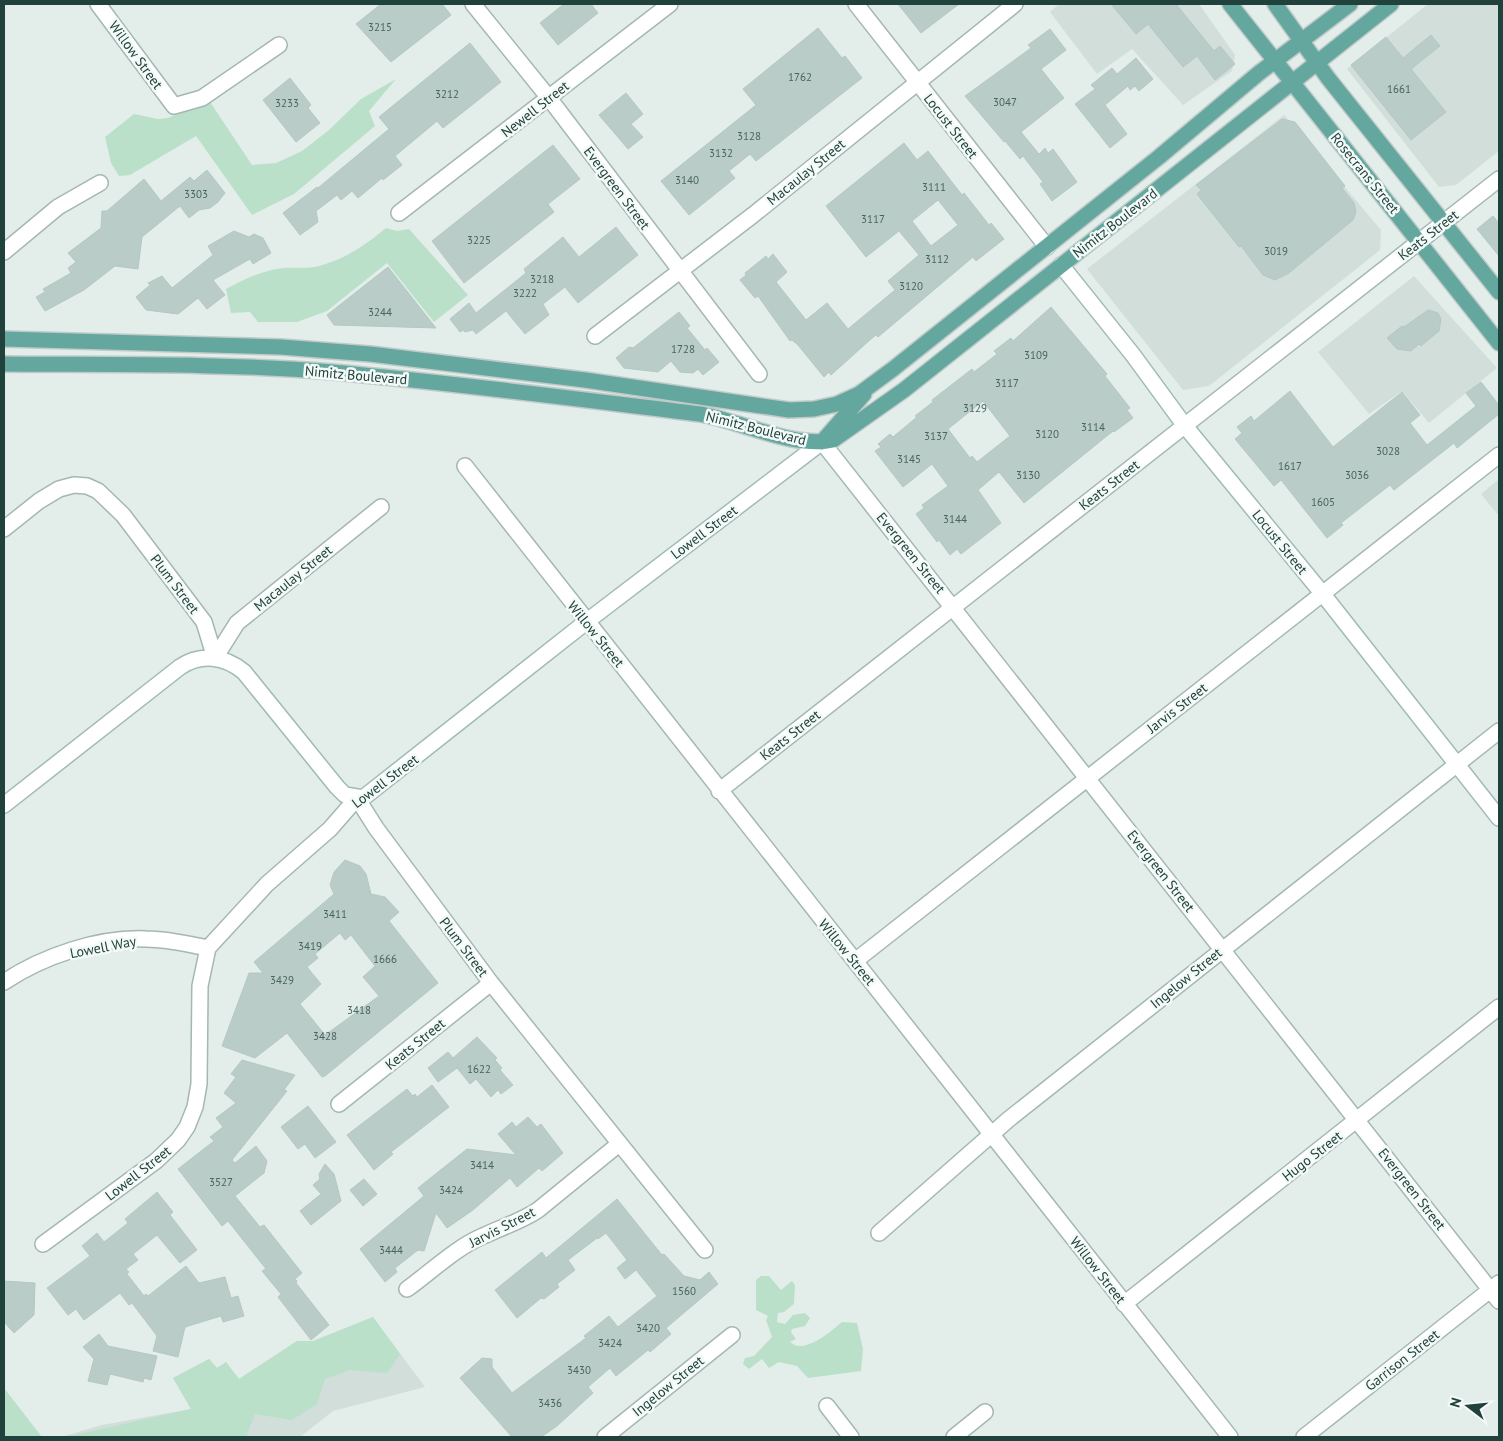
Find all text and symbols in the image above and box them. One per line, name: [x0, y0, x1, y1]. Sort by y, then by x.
street label: Willow Street: [105, 17, 167, 93]
house number: 3215: [368, 20, 392, 34]
house number: 1762: [788, 70, 812, 84]
street label: Newell Street: [497, 77, 573, 141]
house number: 1661: [1387, 82, 1411, 96]
house number: 3212: [435, 87, 459, 101]
street label: Locust Street: [920, 90, 982, 162]
house number: 3047: [993, 95, 1017, 109]
house number: 3233: [275, 96, 299, 110]
house number: 3128: [737, 129, 761, 143]
street label: Rosecrans Street: [1327, 129, 1403, 217]
street label: Macaulay Street: [763, 135, 849, 209]
street label: Evergreen Street: [580, 143, 654, 233]
house number: 3132: [709, 146, 733, 160]
house number: 3140: [675, 173, 699, 187]
house number: 3111: [922, 180, 946, 194]
street label: Nimitz Boulevard: [1069, 184, 1161, 262]
house number: 3303: [184, 187, 208, 201]
street label: Keats Street: [1394, 206, 1462, 264]
house number: 3117: [861, 212, 885, 226]
house number: 3225: [467, 233, 491, 247]
house number: 3019: [1264, 244, 1288, 258]
house number: 3112: [925, 252, 949, 266]
house number: 3218: [530, 272, 554, 286]
house number: 3120: [899, 279, 923, 293]
house number: 3222: [513, 286, 537, 300]
house number: 3244: [368, 305, 392, 319]
house number: 1728: [671, 342, 695, 356]
house number: 3109: [1024, 348, 1048, 362]
street label: Nimitz Boulevard: [304, 362, 408, 388]
house number: 3117: [995, 376, 1019, 390]
house number: 3129: [963, 401, 987, 415]
street label: Nimitz Boulevard: [704, 407, 808, 449]
house number: 3114: [1081, 420, 1105, 434]
house number: 3120: [1035, 427, 1059, 441]
house number: 3137: [924, 429, 948, 443]
house number: 3028: [1376, 444, 1400, 458]
house number: 3145: [897, 452, 921, 466]
street label: Keats Street: [1075, 456, 1143, 514]
house number: 1617: [1278, 459, 1302, 473]
house number: 3130: [1016, 468, 1040, 482]
house number: 3036: [1345, 468, 1369, 482]
house number: 1605: [1311, 495, 1335, 509]
street label: Lowell Street: [667, 501, 741, 563]
street label: Locust Street: [1248, 506, 1312, 578]
street label: Evergreen Street: [873, 509, 949, 598]
house number: 3144: [943, 512, 967, 526]
street label: Macaulay Street: [250, 541, 336, 615]
street label: Plum Street: [147, 551, 203, 618]
street label: Willow Street: [564, 597, 628, 671]
street label: Jarvis Street: [1142, 679, 1211, 738]
street label: Keats Street: [756, 706, 824, 764]
street label: Lowell Street: [348, 750, 422, 812]
street label: Evergreen Street: [1123, 826, 1199, 916]
house number: 3411: [323, 907, 347, 921]
street label: Plum Street: [436, 914, 492, 981]
street label: Willow Street: [815, 915, 879, 989]
street label: Lowell Way: [68, 932, 138, 962]
house number: 3419: [298, 939, 322, 953]
street label: Ingelow Street: [1146, 943, 1226, 1012]
house number: 1666: [373, 952, 397, 966]
house number: 3429: [270, 973, 294, 987]
house number: 3418: [347, 1003, 371, 1017]
street label: Keats Street: [381, 1014, 449, 1074]
house number: 3428: [313, 1029, 337, 1043]
house number: 1622: [467, 1062, 491, 1076]
street label: Hugo Street: [1278, 1127, 1346, 1185]
street label: Lowell Street: [101, 1142, 175, 1204]
street label: Evergreen Street: [1374, 1144, 1450, 1234]
house number: 3414: [470, 1158, 494, 1172]
house number: 3527: [209, 1175, 233, 1189]
house number: 3424: [439, 1183, 463, 1197]
street label: Jarvis Street: [465, 1203, 538, 1252]
street label: Willow Street: [1066, 1233, 1130, 1307]
house number: 3444: [379, 1243, 403, 1257]
house number: 1560: [672, 1284, 696, 1298]
house number: 3420: [636, 1321, 660, 1335]
street label: Garrison Street: [1361, 1325, 1443, 1395]
house number: 3424: [598, 1336, 622, 1350]
street label: Ingelow Street: [628, 1351, 708, 1420]
house number: 3430: [567, 1363, 591, 1377]
north arrow: [1443, 1381, 1493, 1431]
house number: 3436: [538, 1396, 562, 1410]
text: N: [1446, 1396, 1465, 1409]

